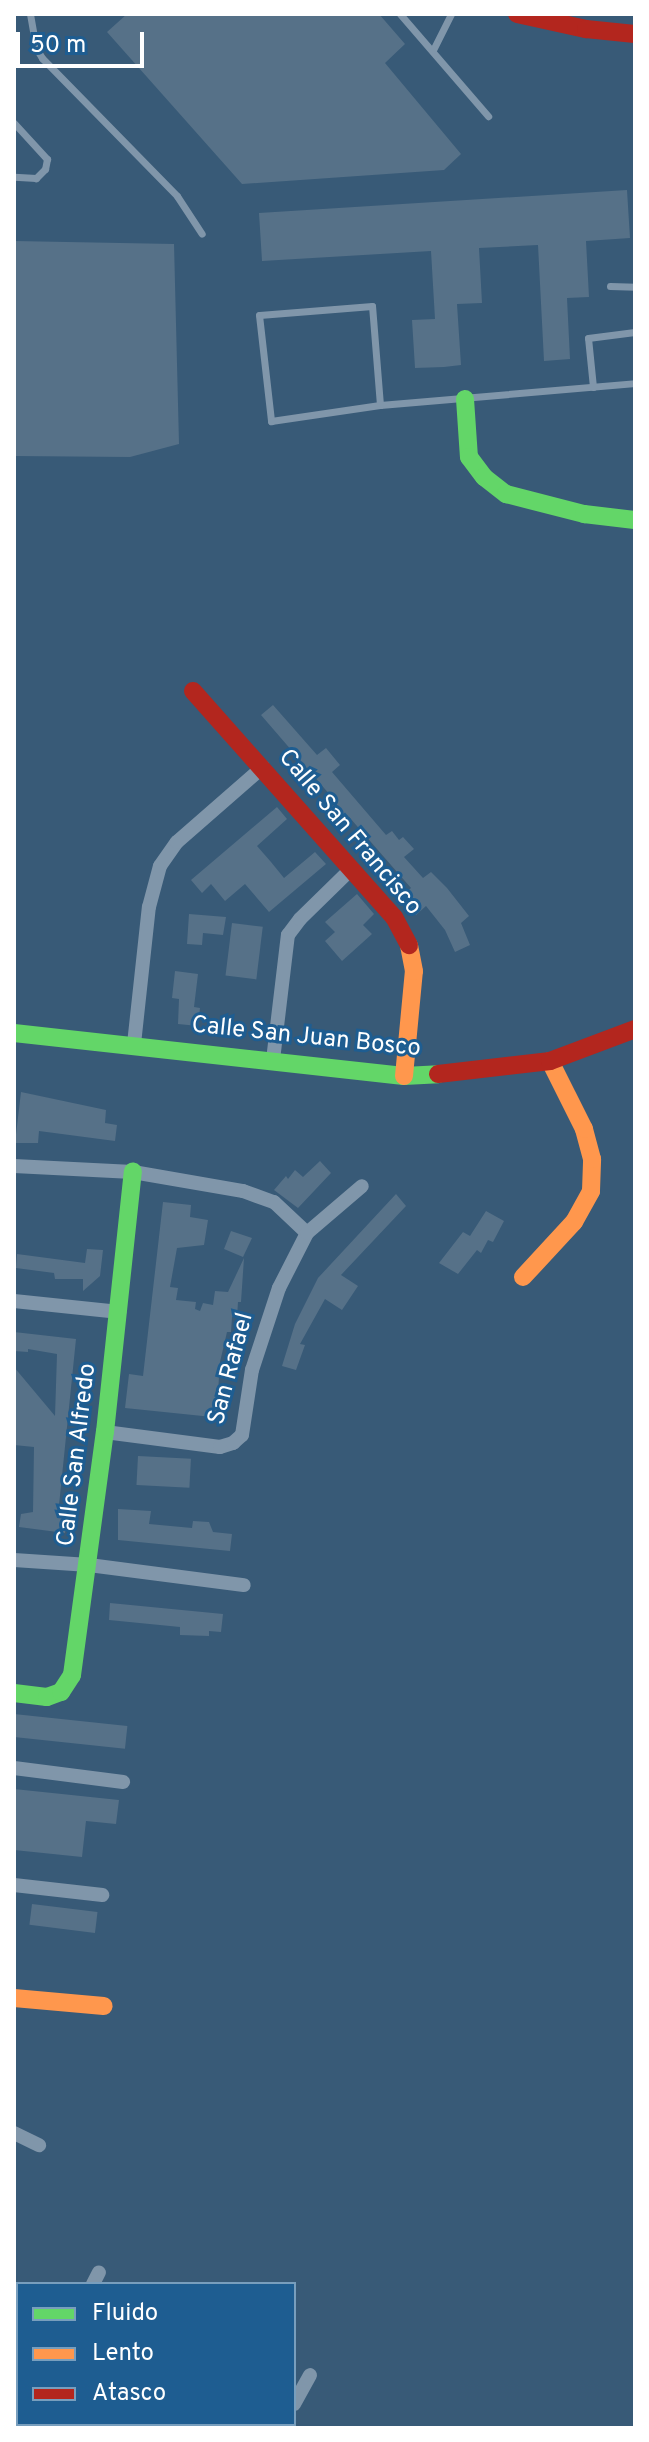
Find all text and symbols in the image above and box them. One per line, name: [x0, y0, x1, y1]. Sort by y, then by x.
scale bar: [20, 16, 148, 66]
text: 50 m: [30, 31, 86, 61]
street label: Calle San Francisco: [271, 744, 427, 922]
street label: Calle San Juan Bosco: [190, 1012, 422, 1064]
street label: San Rafael: [203, 1310, 261, 1428]
street label: Calle San Alfredo: [52, 1361, 104, 1549]
legend: [16, 2282, 296, 2426]
text: Fluido: [92, 2299, 158, 2329]
text: Lento: [92, 2339, 154, 2369]
text: Atasco: [92, 2379, 166, 2409]

